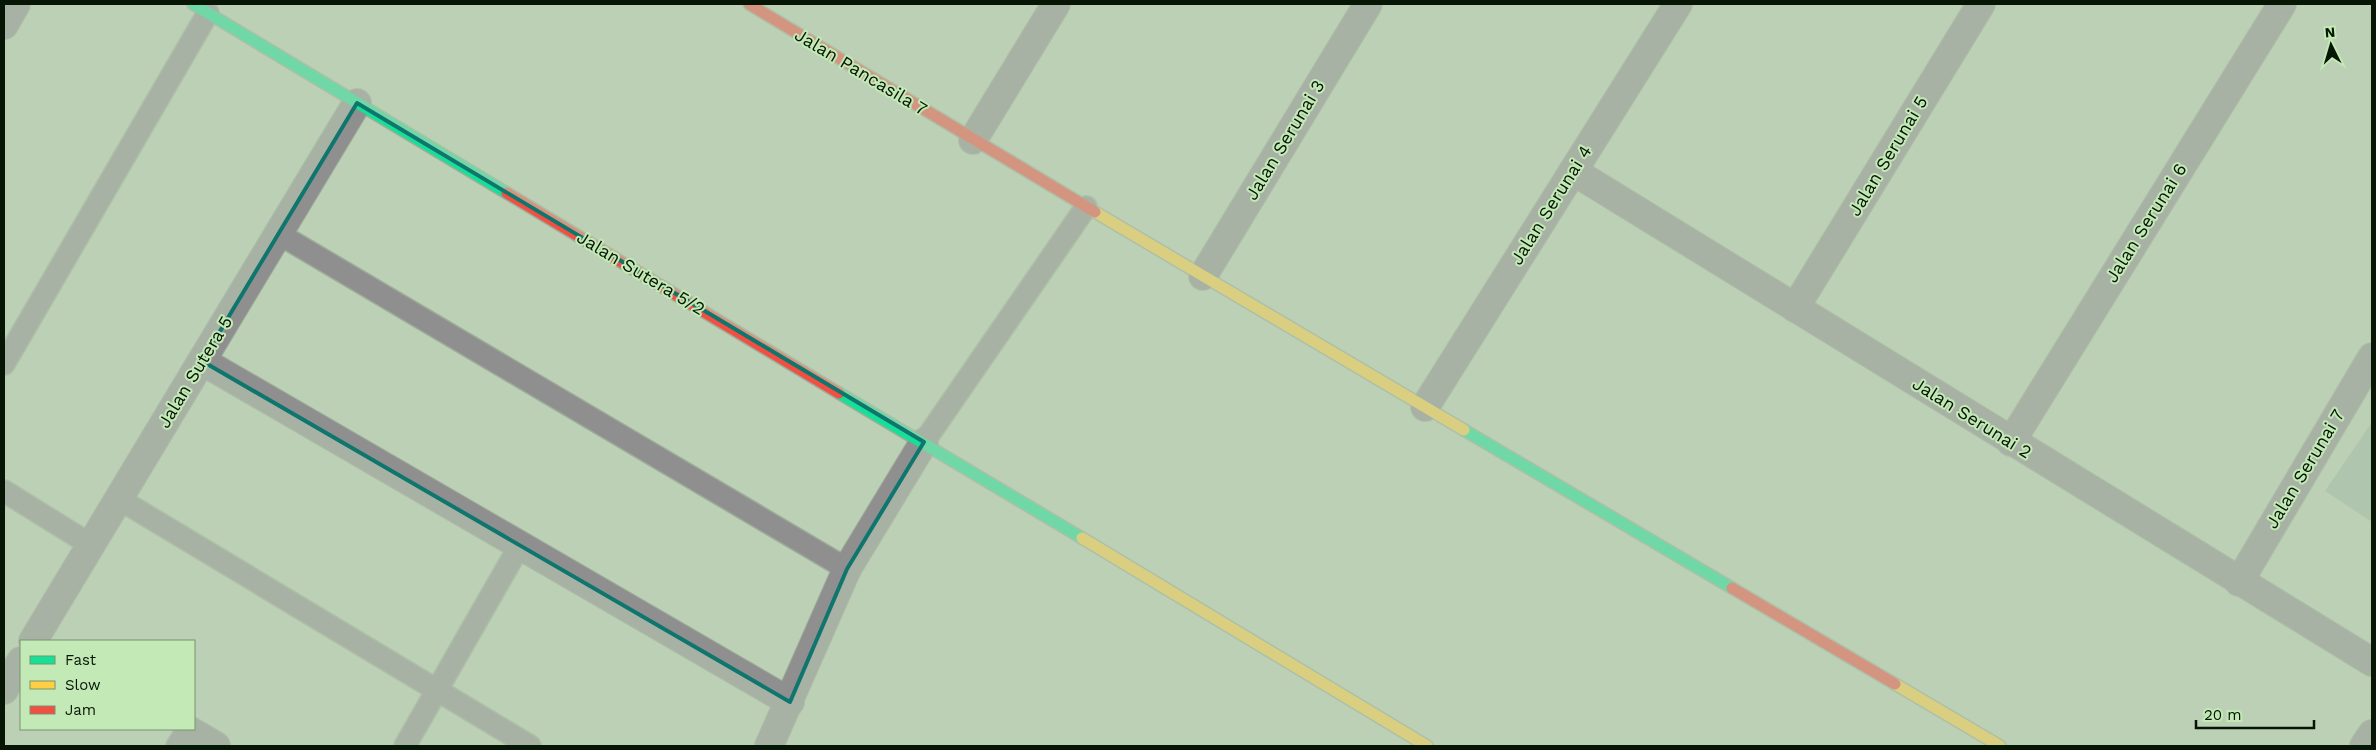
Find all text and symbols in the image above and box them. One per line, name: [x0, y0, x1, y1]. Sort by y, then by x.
north arrow: [2306, 20, 2356, 70]
street label: Jalan Pancasila 7: [791, 24, 931, 119]
text: N: [2324, 24, 2336, 40]
street label: Jalan Serunai 3: [1241, 76, 1329, 204]
street label: Jalan Serunai 5: [1844, 92, 1932, 219]
street label: Jalan Serunai 4: [1505, 141, 1596, 268]
street label: Jalan Serunai 6: [2100, 159, 2191, 286]
street label: Jalan Sutera 5/2: [574, 226, 709, 319]
street label: Jalan Sutera 5: [153, 312, 236, 432]
street label: Jalan Serunai 2: [1909, 373, 2036, 463]
street label: Jalan Serunai 7: [2261, 405, 2348, 532]
legend: [20, 640, 195, 730]
text: Fast: [65, 651, 97, 669]
text: Slow: [65, 676, 101, 694]
scale bar: [2196, 698, 2314, 730]
text: Jam: [65, 701, 96, 719]
text: 20 m: [2204, 706, 2242, 724]

